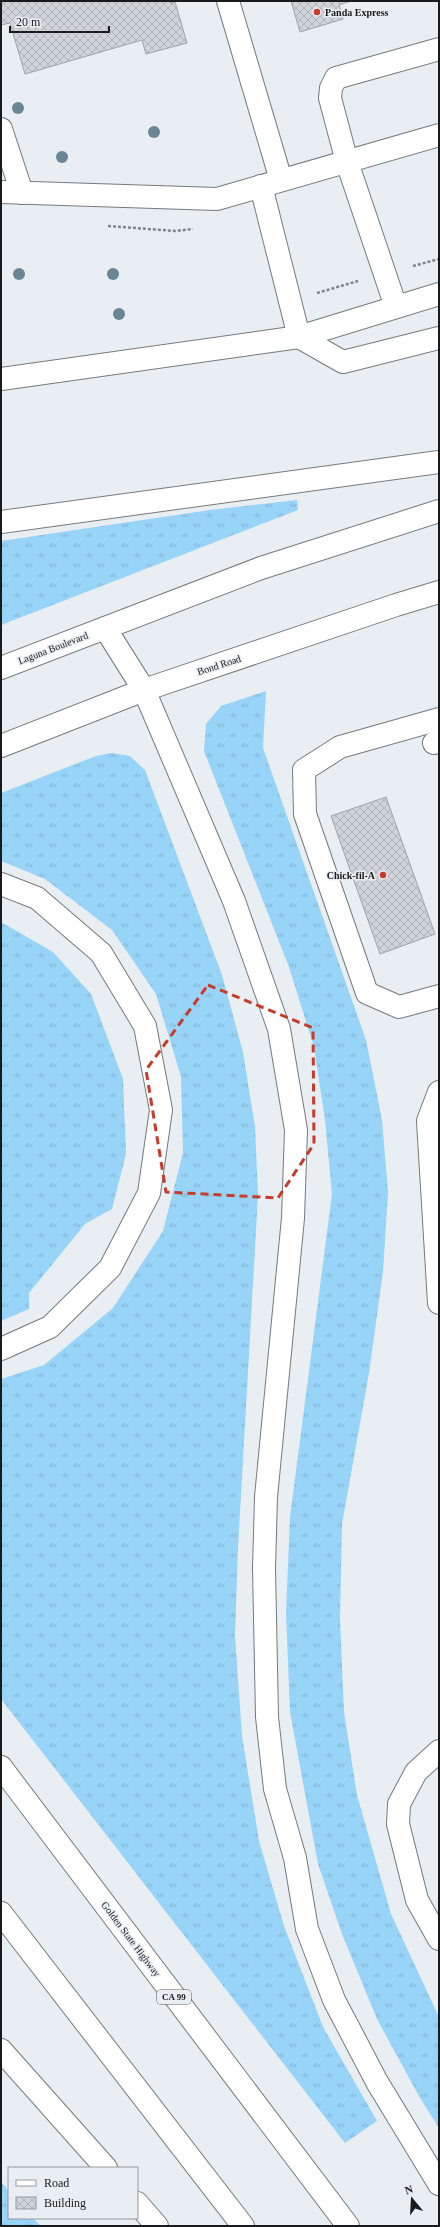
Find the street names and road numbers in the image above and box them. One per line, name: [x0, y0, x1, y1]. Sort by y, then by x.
street label: Laguna Boulevard: [16, 630, 90, 666]
street label: Bond Road: [196, 653, 242, 677]
street label: Golden State Highway: [99, 1899, 163, 1979]
road number: CA 99: [157, 1990, 191, 2004]

